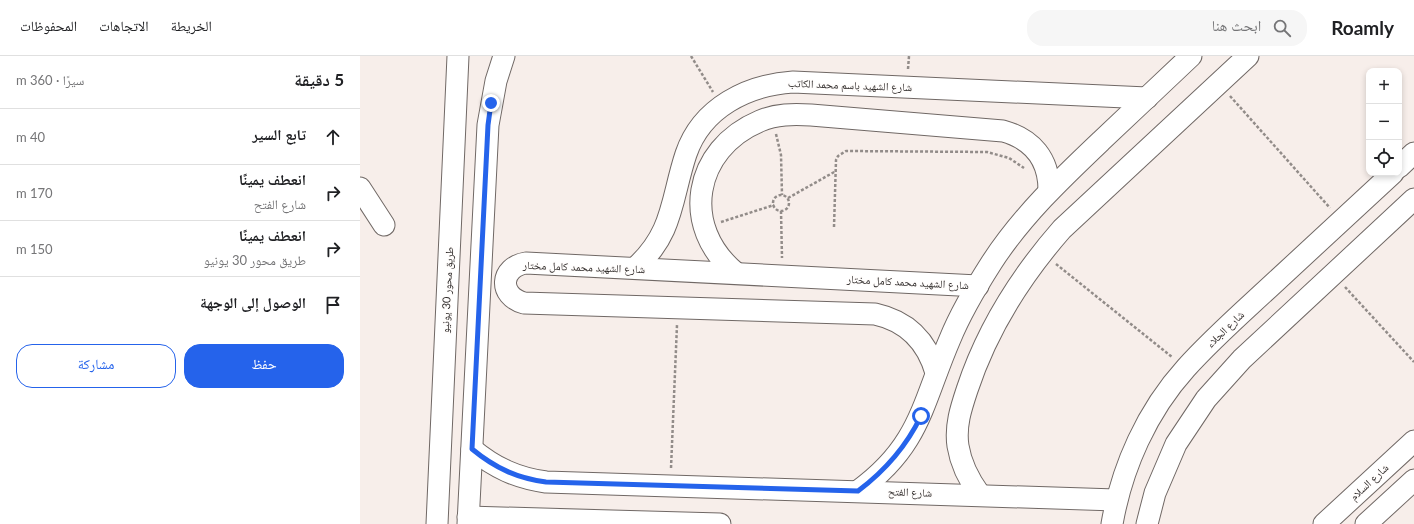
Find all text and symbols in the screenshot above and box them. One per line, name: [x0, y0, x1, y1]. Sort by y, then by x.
search box: [1027, 10, 1307, 46]
text: ابحث هنا: [1212, 16, 1261, 34]
text: Roamly: [1331, 16, 1394, 39]
text: المحفوظات: [20, 17, 77, 34]
text: الاتجاهات: [99, 17, 149, 34]
text: الخريطة: [171, 17, 212, 34]
icon: search: [1271, 17, 1293, 39]
map controls: [1366, 68, 1402, 176]
button: +: [1366, 68, 1402, 104]
text: 5 دقيقة: [294, 69, 344, 90]
text: سيرًا · 360 m: [16, 72, 84, 88]
street label: شارع الشهيد باسم محمد الكاتب: [788, 76, 912, 95]
route end: [482, 94, 500, 112]
button: −: [1366, 104, 1402, 140]
text: تابع السير: [252, 125, 306, 143]
icon: ahead: [322, 126, 344, 148]
text: 40 m: [16, 129, 45, 145]
button: locate: [1366, 140, 1402, 176]
text: انعطف يمينًا: [239, 170, 306, 188]
icon: right: [322, 182, 344, 204]
text: 170 m: [16, 185, 53, 201]
text: شارع الفتح: [254, 196, 306, 212]
text: انعطف يمينًا: [239, 226, 306, 244]
icon: right: [322, 238, 344, 260]
text: 150 m: [16, 241, 53, 257]
street label: طريق محور 30 يونيو: [438, 246, 456, 334]
text: طريق محور 30 يونيو: [204, 252, 306, 268]
street label: شارع الشهيد محمد كامل مختار: [522, 258, 645, 276]
street label: شارع الشهيد محمد كامل مختار: [846, 272, 969, 292]
text: الوصول إلى الوجهة: [200, 293, 306, 311]
icon: arrive: [322, 294, 344, 316]
street label: شارع الجلاء: [1203, 307, 1247, 351]
button: مشاركة: [16, 344, 176, 388]
button: حفظ: [184, 344, 344, 388]
route start: [912, 407, 930, 425]
street label: شارع السلام: [1347, 460, 1391, 504]
street label: شارع الفتح: [888, 484, 932, 500]

